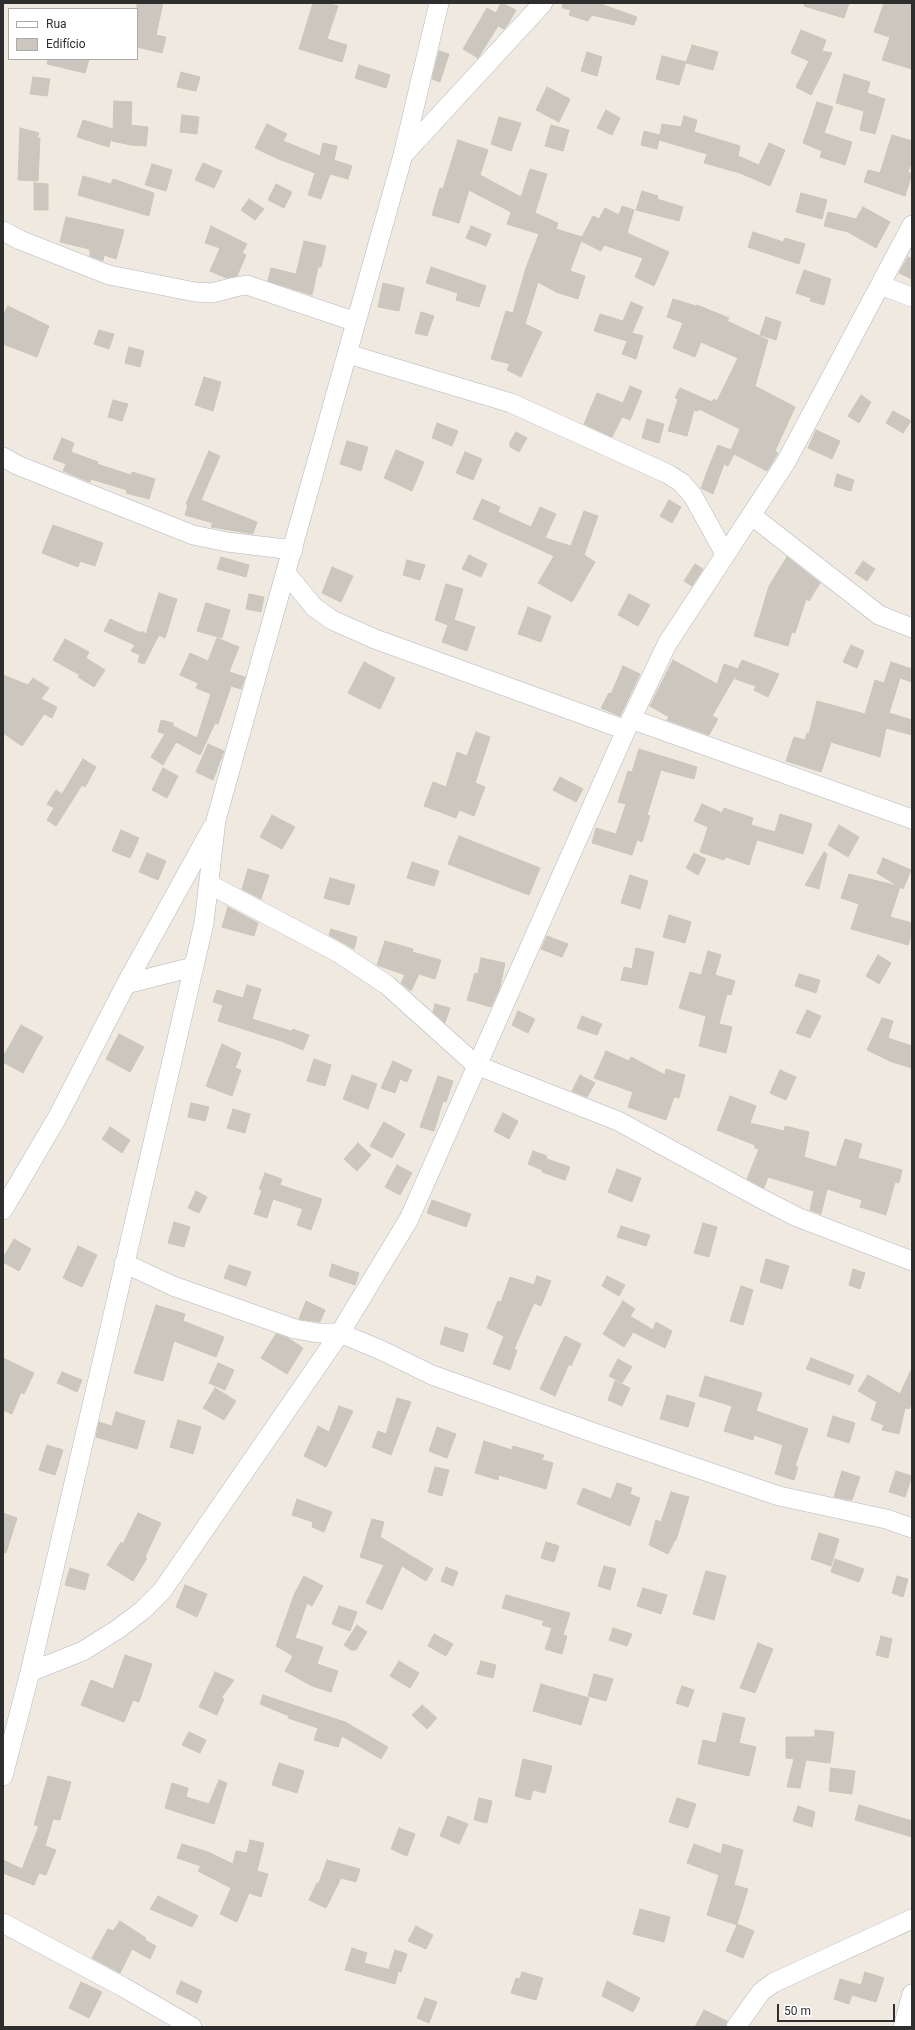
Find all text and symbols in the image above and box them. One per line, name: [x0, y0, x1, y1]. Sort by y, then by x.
legend: [8, 8, 138, 60]
text: Rua: [46, 17, 67, 31]
text: Edifício: [46, 37, 86, 51]
scale bar: [779, 1996, 897, 2022]
text: 50 m: [784, 2004, 811, 2018]

